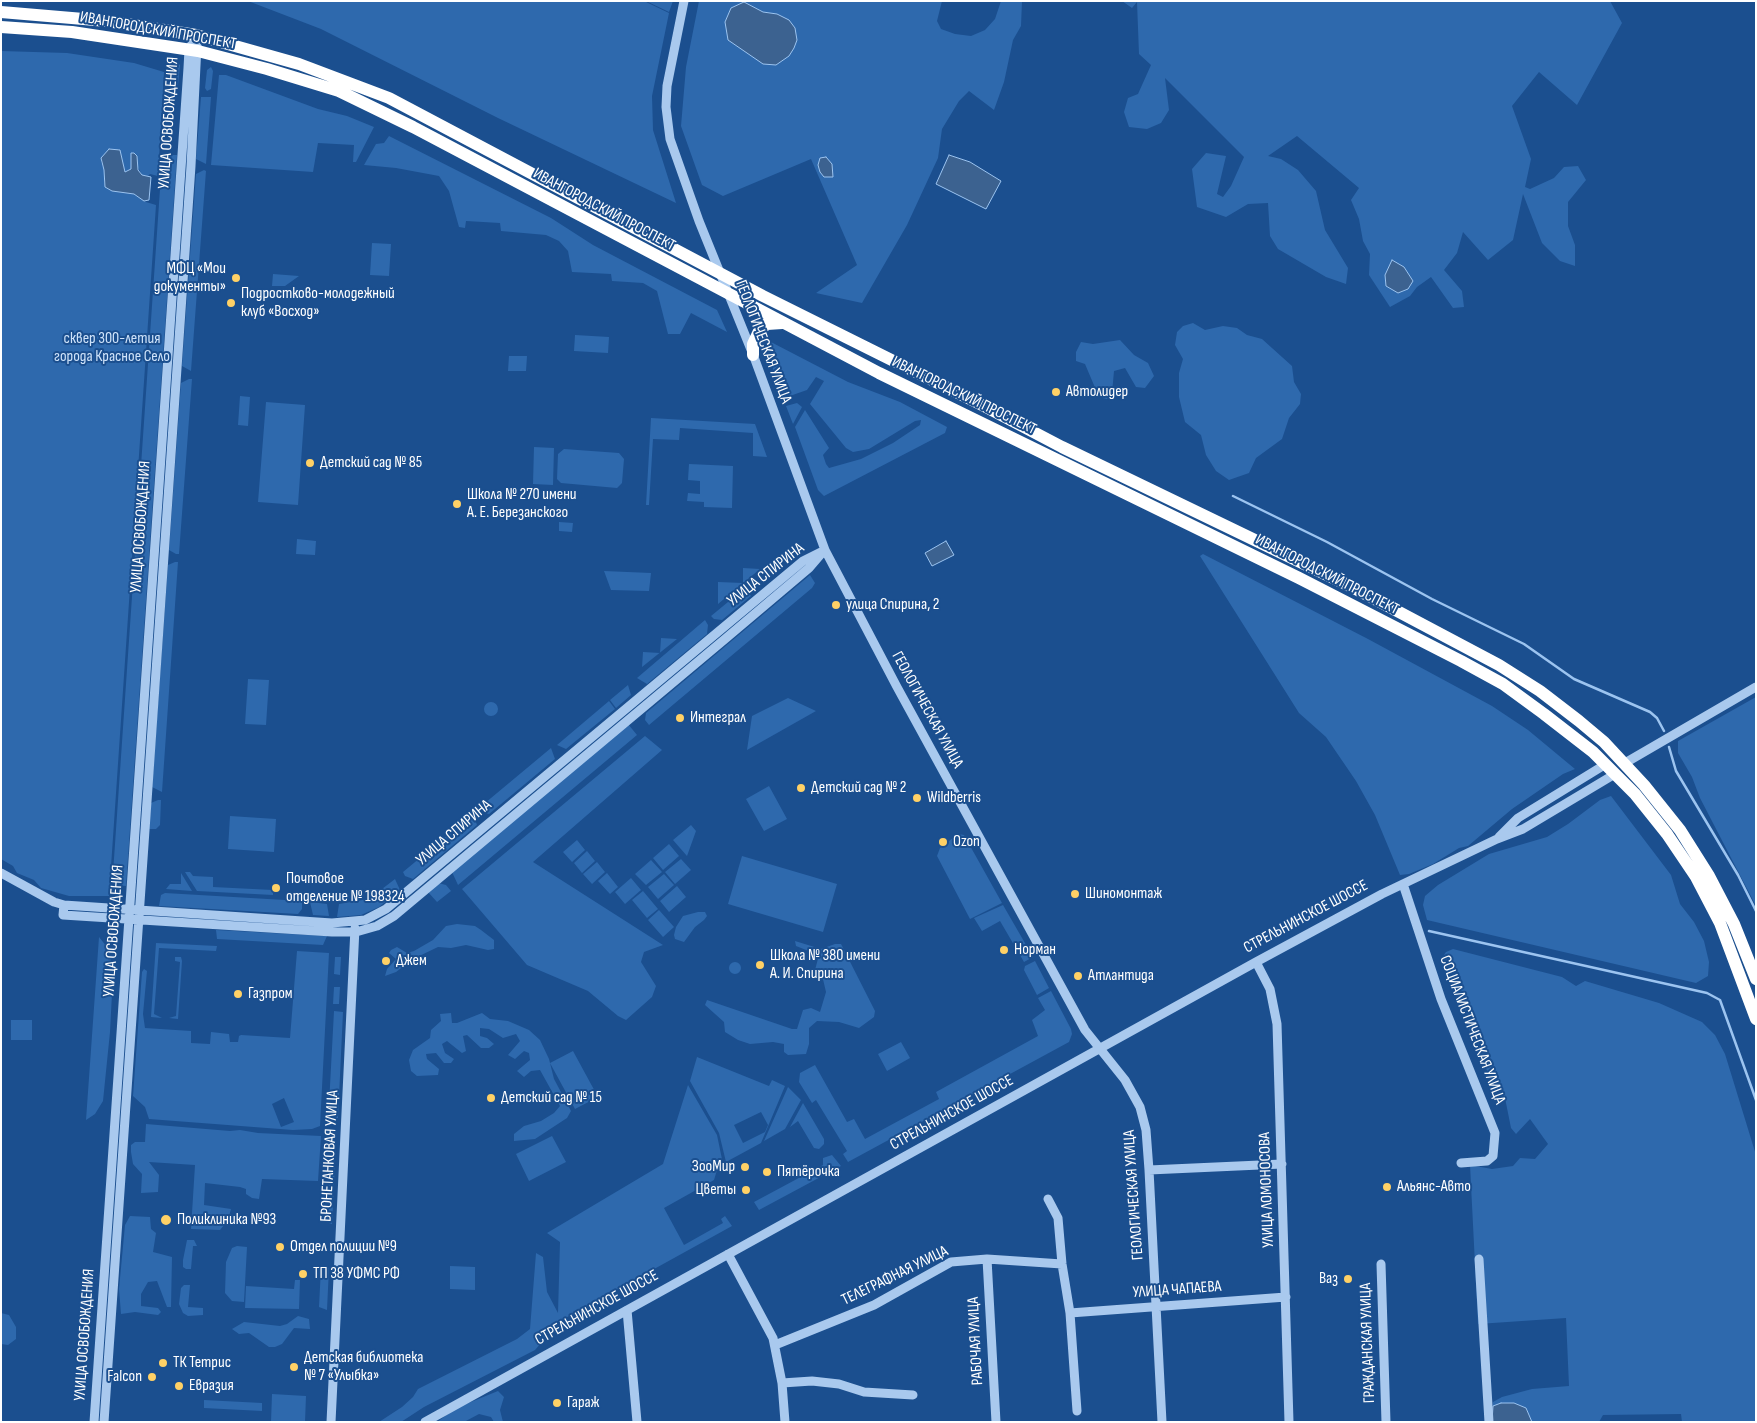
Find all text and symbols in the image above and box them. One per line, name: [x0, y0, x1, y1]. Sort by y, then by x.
street label: ИВАНГОРОДСКИЙ ПРОСПЕКТ: [78, 8, 238, 54]
street label: УЛИЦА ОСВОБОЖДЕНИЯ: [155, 56, 183, 190]
street label: ИВАНГОРОДСКИЙ ПРОСПЕКТ: [530, 164, 678, 256]
place label: МФЦ «Мои документы»: [154, 259, 226, 297]
marker: МФЦ «Мои документы»: [230, 272, 242, 284]
street label: ГЕОЛОГИЧЕСКАЯ УЛИЦА: [731, 278, 795, 406]
place label: Подростково-молодежный клуб «Восход»: [241, 284, 395, 322]
marker: Подростково-молодежный клуб «Восход»: [225, 297, 237, 309]
park label: сквер 300-летия города Красное Село: [54, 329, 170, 367]
street label: ИВАНГОРОДСКИЙ ПРОСПЕКТ: [889, 353, 1039, 439]
place label: Автолидер: [1066, 382, 1128, 402]
marker: Автолидер: [1050, 386, 1062, 398]
place label: Детский сад № 85: [320, 453, 422, 473]
marker: Детский сад № 85: [304, 457, 316, 469]
street label: УЛИЦА ОСВОБОЖДЕНИЯ: [127, 460, 155, 594]
place label: Школа № 270 имени А. Е. Березанского: [467, 485, 577, 523]
marker: Школа № 270 имени А. Е. Березанского: [451, 498, 463, 510]
street label: ИВАНГОРОДСКИЙ ПРОСПЕКТ: [1252, 530, 1402, 620]
street label: УЛИЦА СПИРИНА: [724, 539, 808, 611]
place label: улица Спирина, 2: [846, 595, 939, 615]
marker: улица Спирина, 2: [830, 599, 842, 611]
street label: ГЕОЛОГИЧЕСКАЯ УЛИЦА: [887, 648, 967, 772]
place label: Интеграл: [690, 708, 746, 728]
marker: Интеграл: [674, 712, 686, 724]
place label: Детский сад № 2: [811, 778, 906, 798]
marker: Детский сад № 2: [795, 782, 807, 794]
place label: Wildberris: [927, 788, 981, 808]
marker: Wildberris: [911, 792, 923, 804]
street label: УЛИЦА СПИРИНА: [412, 796, 496, 870]
place label: Ozon: [953, 832, 980, 852]
marker: Ozon: [937, 836, 949, 848]
street label: УЛИЦА ОСВОБОЖДЕНИЯ: [100, 864, 128, 998]
place label: Почтовое отделение № 198324: [286, 869, 405, 907]
street label: СТРЕЛЬНИНСКОЕ ШОССЕ: [1241, 876, 1371, 958]
marker: Почтовое отделение № 198324: [270, 882, 282, 894]
place label: Шиномонтаж: [1085, 884, 1162, 904]
marker: Шиномонтаж: [1069, 888, 1081, 900]
place label: Норман: [1014, 940, 1056, 960]
marker: Норман: [998, 944, 1010, 956]
place label: Школа № 380 имени А. И. Спирина: [770, 946, 880, 984]
place label: Джем: [396, 951, 427, 971]
street label: СОЦИАЛИСТИЧЕСКАЯ УЛИЦА: [1435, 953, 1509, 1107]
marker: Джем: [380, 955, 392, 967]
marker: Школа № 380 имени А. И. Спирина: [754, 959, 766, 971]
place label: Атлантида: [1088, 966, 1154, 986]
marker: Атлантида: [1072, 970, 1084, 982]
place label: Газпром: [248, 984, 293, 1004]
marker: Газпром: [232, 988, 244, 1000]
street label: СТРЕЛЬНИНСКОЕ ШОССЕ: [887, 1071, 1017, 1155]
place label: Детский сад № 15: [501, 1088, 602, 1108]
street label: БРОНЕТАНКОВАЯ УЛИЦА: [317, 1090, 343, 1222]
marker: Детский сад № 15: [485, 1092, 497, 1104]
street label: ГЕОЛОГИЧЕСКАЯ УЛИЦА: [1120, 1129, 1148, 1261]
street label: УЛИЦА ЛОМОНОСОВА: [1255, 1132, 1279, 1248]
place label: ЗооМир: [692, 1157, 735, 1177]
marker: ЗооМир: [739, 1161, 751, 1173]
place label: Пятёрочка: [777, 1162, 840, 1182]
marker: Пятёрочка: [761, 1166, 773, 1178]
place label: Альянс-Авто: [1397, 1177, 1471, 1197]
place label: Цветы: [695, 1180, 736, 1200]
marker: Альянс-Авто: [1381, 1181, 1393, 1193]
marker: Цветы: [740, 1184, 752, 1196]
place label: Поликлиника №93: [177, 1210, 276, 1230]
marker: Поликлиника №93: [159, 1213, 173, 1227]
place label: Отдел полиции №9: [290, 1237, 397, 1257]
marker: Отдел полиции №9: [274, 1241, 286, 1253]
street label: ТЕЛЕГРАФНАЯ УЛИЦА: [839, 1242, 951, 1310]
place label: ТП 38 УФМС РФ: [313, 1264, 400, 1284]
street label: СТРЕЛЬНИНСКОЕ ШОССЕ: [532, 1266, 662, 1350]
street label: УЛИЦА ОСВОБОЖДЕНИЯ: [71, 1268, 99, 1402]
marker: ТП 38 УФМС РФ: [297, 1268, 309, 1280]
place label: Ваз: [1319, 1269, 1338, 1289]
marker: Ваз: [1342, 1273, 1354, 1285]
street label: УЛИЦА ЧАПАЕВА: [1132, 1277, 1222, 1303]
street label: ГРАЖДАНСКАЯ УЛИЦА: [1356, 1283, 1380, 1403]
street label: РАБОЧАЯ УЛИЦА: [964, 1296, 988, 1386]
place label: Детская библиотека № 7 «Улыбка»: [304, 1348, 423, 1386]
place label: ТК Тетрис: [173, 1353, 231, 1373]
marker: ТК Тетрис: [157, 1357, 169, 1369]
marker: Детская библиотека № 7 «Улыбка»: [288, 1361, 300, 1373]
place label: Falcon: [107, 1367, 142, 1387]
marker: Falcon: [146, 1371, 158, 1383]
place label: Евразия: [189, 1376, 234, 1396]
marker: Евразия: [173, 1380, 185, 1392]
place label: Гараж: [567, 1393, 599, 1413]
marker: Гараж: [551, 1397, 563, 1409]

